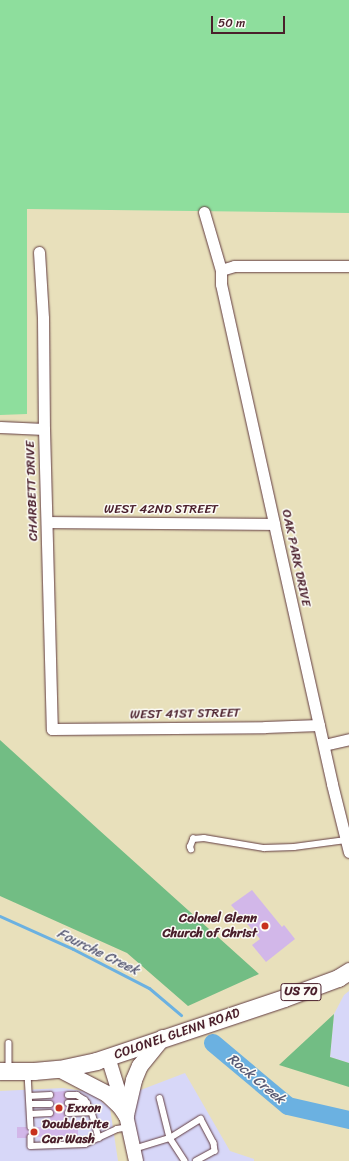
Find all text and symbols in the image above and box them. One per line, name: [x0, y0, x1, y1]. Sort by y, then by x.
scale bar: [213, 8, 287, 34]
text: 50 m: [218, 12, 245, 34]
street label: CHARBETT DRIVE: [22, 440, 42, 542]
street label: WEST 42ND STREET: [103, 501, 219, 517]
street label: OAK PARK DRIVE: [278, 508, 314, 608]
street label: WEST 41ST STREET: [129, 705, 241, 723]
place label: Colonel Glenn Church of Christ: [163, 911, 257, 942]
marker: Colonel Glenn Church of Christ: [260, 921, 270, 931]
water label: Fourche Creek: [54, 925, 142, 979]
road number: US 70: [280, 982, 322, 1002]
street label: COLONEL GLENN ROAD: [112, 1005, 242, 1063]
water label: Rock Creek: [224, 1050, 288, 1108]
place label: Exxon: [67, 1100, 101, 1116]
marker: Exxon: [54, 1103, 64, 1113]
place label: Doublebrite Car Wash: [42, 1117, 109, 1148]
marker: Doublebrite Car Wash: [29, 1127, 39, 1137]

